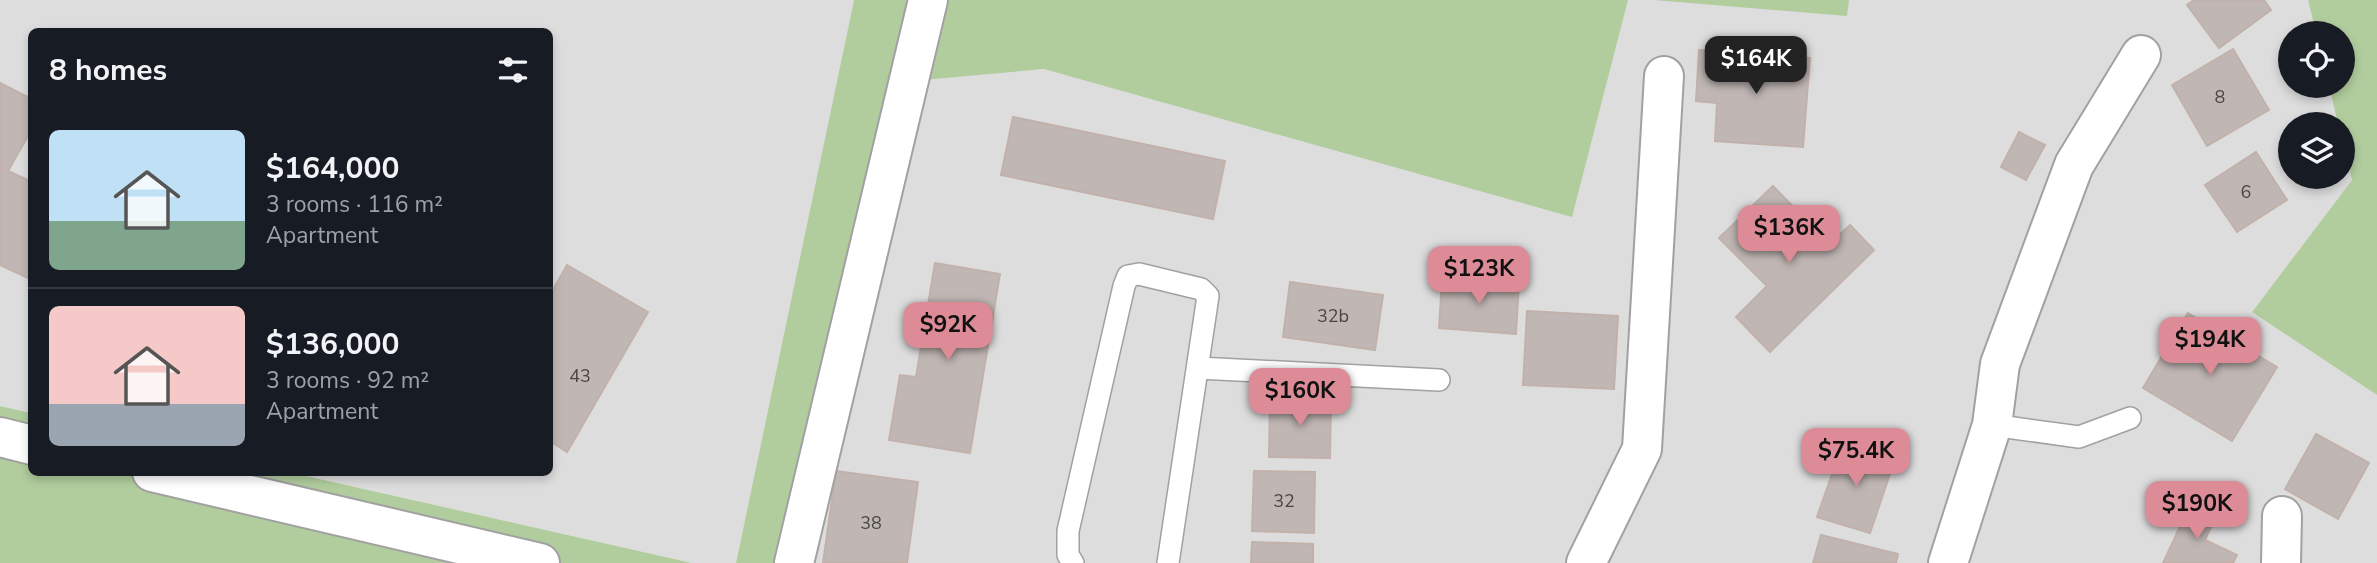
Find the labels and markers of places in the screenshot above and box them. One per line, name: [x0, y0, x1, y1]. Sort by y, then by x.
pin: $164K: [1707, 36, 1805, 96]
pin: $136K: [1740, 205, 1838, 265]
pin: $123K: [1430, 246, 1528, 306]
pin: $92K: [907, 302, 989, 362]
pin: $194K: [2161, 318, 2259, 377]
pin: $160K: [1251, 368, 1349, 428]
pin: $75.4K: [1799, 428, 1913, 488]
pin: $190K: [2148, 482, 2246, 541]

